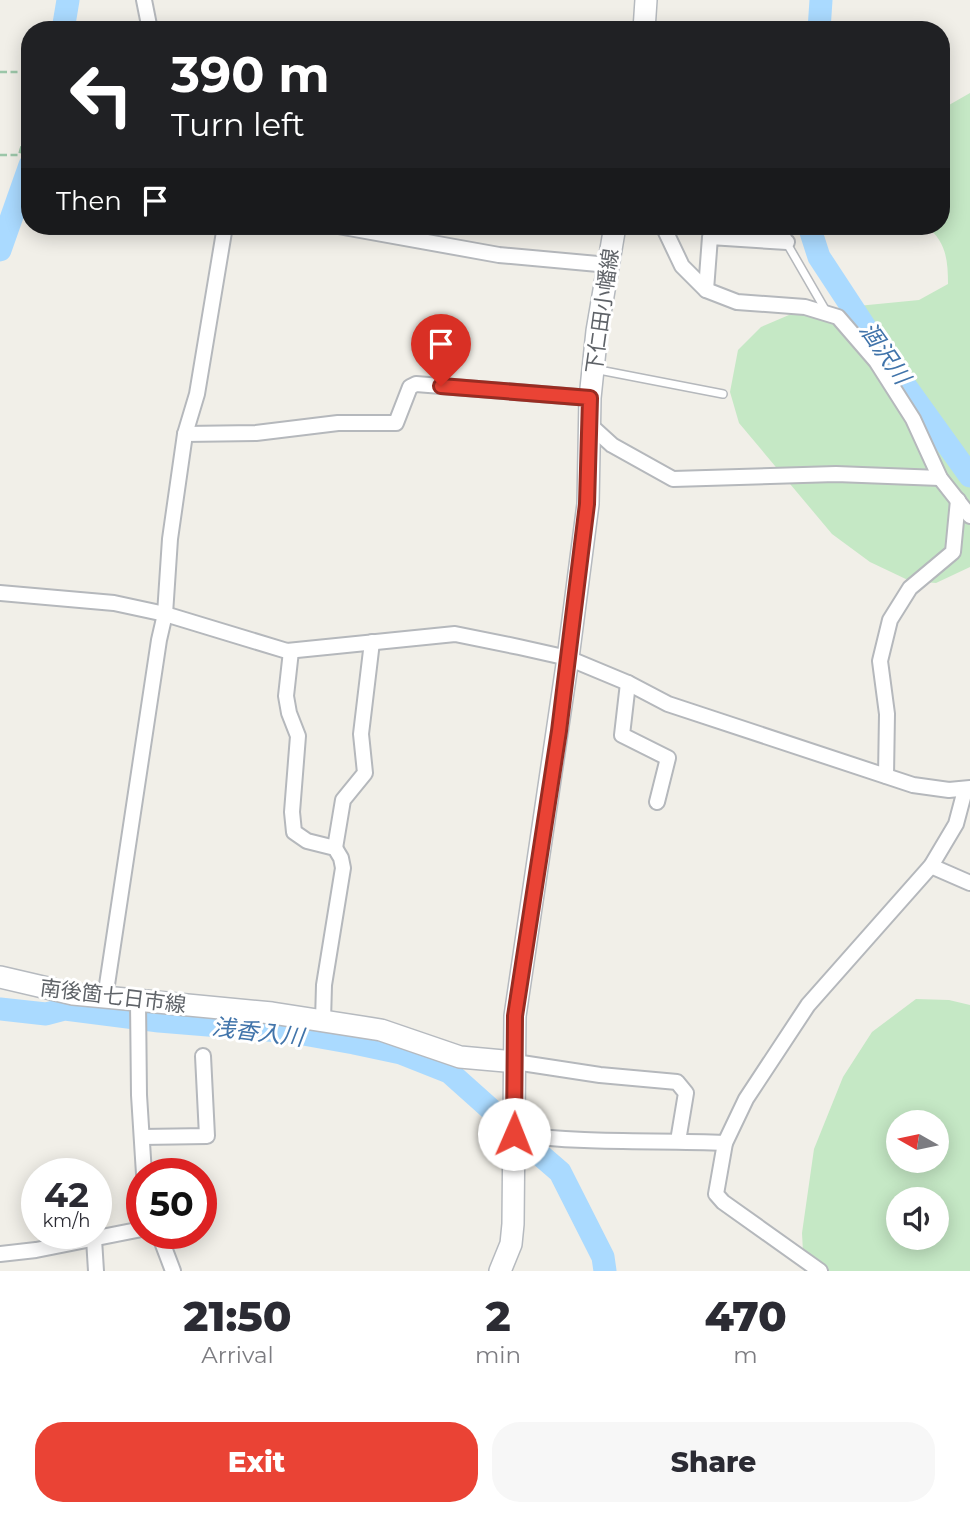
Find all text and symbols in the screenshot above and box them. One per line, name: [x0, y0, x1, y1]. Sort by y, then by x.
text: 390 m: [171, 45, 330, 104]
icon: left: [56, 49, 147, 140]
text: Turn left: [171, 105, 305, 144]
icon: arrive: [136, 182, 174, 220]
text: Then: [56, 185, 122, 217]
street label: 下仁田小幡線: [581, 247, 623, 375]
pin: [411, 314, 471, 386]
water label: 涸沢川: [854, 317, 918, 392]
icon: arrive: [422, 325, 460, 363]
street label: 南後箇七日市線: [39, 975, 187, 1017]
water label: 浅香入川: [211, 1012, 308, 1052]
position arrow: [477, 1097, 551, 1171]
north arrow: [886, 1110, 948, 1172]
map controls: [886, 1110, 949, 1250]
speed limit sign: 50: [126, 1158, 217, 1249]
text: 42: [44, 1173, 89, 1216]
button: sound: [886, 1187, 949, 1250]
text: km/h: [42, 1210, 91, 1232]
text: 21:50: [183, 1290, 292, 1342]
text: 2: [485, 1290, 511, 1342]
text: 470: [704, 1290, 787, 1342]
text: Arrival: [201, 1341, 274, 1369]
text: min: [475, 1341, 521, 1369]
text: m: [733, 1341, 758, 1369]
button: Exit: [35, 1422, 478, 1502]
button: Share: [492, 1422, 935, 1502]

